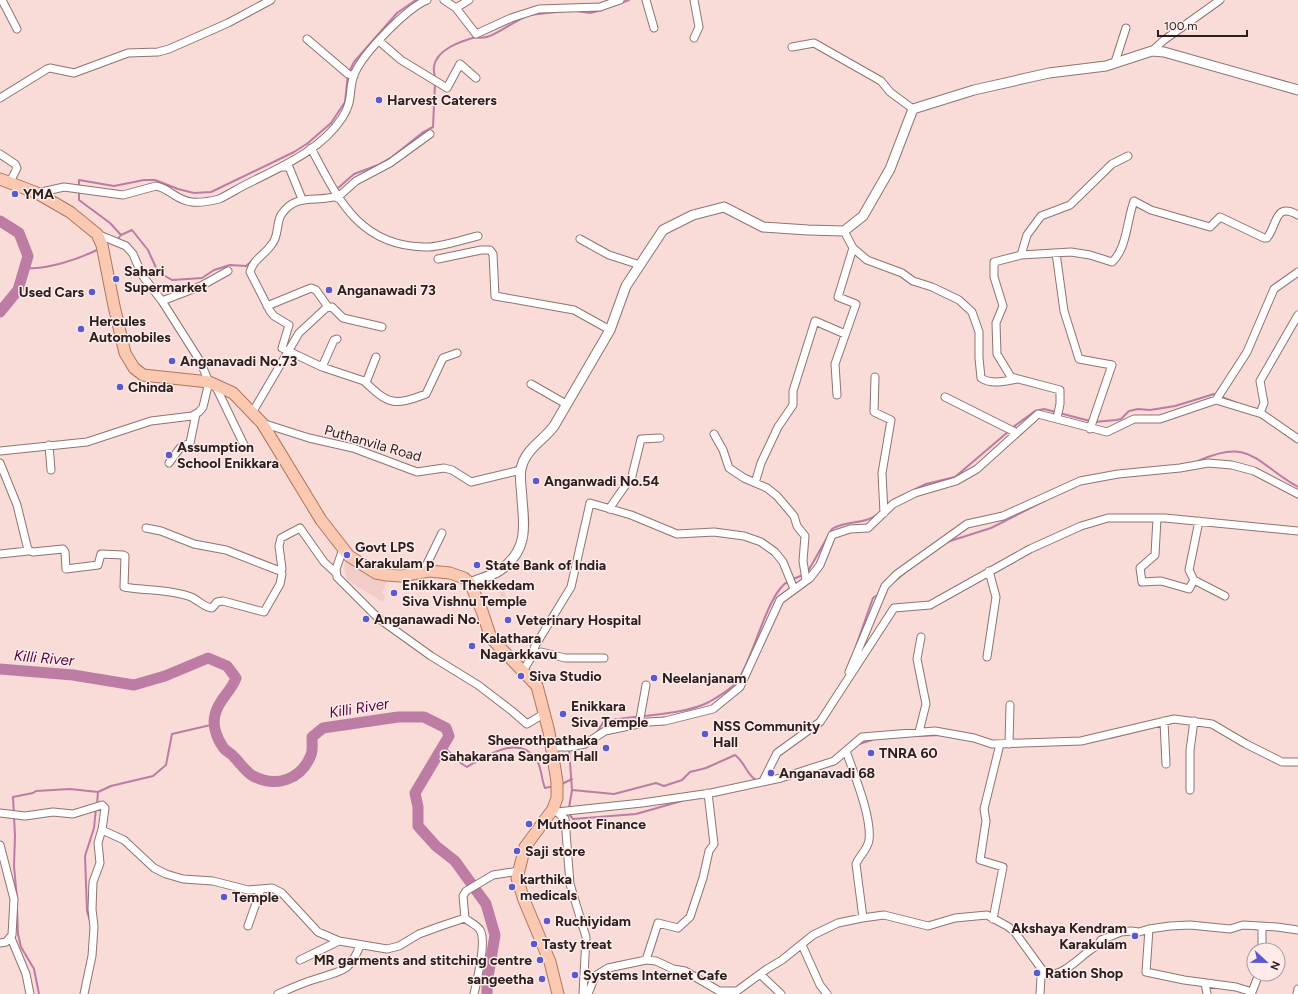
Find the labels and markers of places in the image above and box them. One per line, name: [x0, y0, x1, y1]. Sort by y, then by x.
place label: Harvest Caterers: [387, 92, 497, 109]
marker: Harvest Caterers: [374, 95, 384, 105]
place label: YMA: [23, 186, 54, 203]
marker: YMA: [10, 189, 20, 199]
place label: Sahari Supermarket: [124, 263, 208, 296]
marker: Sahari Supermarket: [111, 274, 121, 284]
place label: Anganawadi 73: [337, 282, 436, 299]
place label: Used Cars: [19, 284, 84, 301]
marker: Anganawadi 73: [324, 285, 334, 295]
marker: Used Cars: [87, 287, 97, 297]
place label: Hercules Automobiles: [89, 313, 171, 346]
marker: Hercules Automobiles: [76, 324, 86, 334]
place label: Anganavadi No.73: [180, 353, 298, 370]
marker: Anganavadi No.73: [167, 356, 177, 366]
place label: Chinda: [128, 379, 174, 396]
marker: Chinda: [115, 382, 125, 392]
place label: Assumption School Enikkara: [177, 439, 279, 472]
marker: Assumption School Enikkara: [164, 450, 174, 460]
place label: Anganwadi No.54: [544, 473, 659, 490]
marker: Anganwadi No.54: [531, 476, 541, 486]
place label: Govt LPS Karakulam p: [355, 539, 434, 572]
marker: Govt LPS Karakulam p: [342, 550, 352, 560]
place label: State Bank of India: [485, 557, 606, 574]
marker: State Bank of India: [472, 560, 482, 570]
place label: Enikkara Thekkedam Siva Vishnu Temple: [402, 577, 535, 610]
marker: Enikkara Thekkedam Siva Vishnu Temple: [389, 588, 399, 598]
place label: Anganawadi No.: [374, 611, 480, 628]
place label: Veterinary Hospital: [516, 612, 641, 629]
marker: Anganawadi No.: [361, 614, 371, 624]
marker: Veterinary Hospital: [503, 615, 513, 625]
place label: Kalathara Nagarkkavu: [480, 630, 557, 663]
marker: Kalathara Nagarkkavu: [467, 641, 477, 651]
place label: Siva Studio: [529, 668, 602, 685]
place label: Neelanjanam: [662, 670, 746, 687]
marker: Siva Studio: [516, 671, 526, 681]
marker: Neelanjanam: [649, 673, 659, 683]
place label: Enikkara Siva Temple: [571, 698, 649, 731]
marker: Enikkara Siva Temple: [558, 709, 568, 719]
place label: NSS Community Hall: [713, 718, 821, 751]
marker: NSS Community Hall: [700, 729, 710, 739]
place label: Sheerothpathaka Sahakarana Sangam Hall: [440, 732, 598, 765]
marker: Sheerothpathaka Sahakarana Sangam Hall: [601, 743, 611, 753]
place label: TNRA 60: [879, 745, 938, 762]
marker: TNRA 60: [866, 748, 876, 758]
place label: Anganavadi 68: [779, 765, 875, 782]
marker: Anganavadi 68: [766, 768, 776, 778]
place label: Muthoot Finance: [537, 816, 646, 833]
marker: Muthoot Finance: [524, 819, 534, 829]
place label: Saji store: [525, 843, 585, 860]
marker: Saji store: [512, 846, 522, 856]
place label: karthika medicals: [520, 871, 578, 904]
marker: karthika medicals: [507, 882, 517, 892]
place label: Temple: [232, 889, 279, 906]
marker: Temple: [219, 892, 229, 902]
place label: Ruchiyidam: [555, 913, 631, 930]
marker: Ruchiyidam: [542, 916, 552, 926]
place label: Akshaya Kendram Karakulam: [1011, 920, 1127, 953]
marker: Akshaya Kendram Karakulam: [1130, 931, 1140, 941]
place label: Tasty treat: [542, 936, 612, 953]
marker: Tasty treat: [529, 939, 539, 949]
place label: MR garments and stitching centre: [314, 952, 532, 969]
marker: MR garments and stitching centre: [535, 955, 545, 965]
place label: Ration Shop: [1045, 965, 1123, 982]
place label: Systems Internet Cafe: [583, 967, 728, 984]
marker: Ration Shop: [1032, 968, 1042, 978]
marker: Systems Internet Cafe: [570, 970, 580, 980]
place label: sangeetha: [467, 971, 534, 988]
marker: sangeetha: [537, 974, 547, 984]

